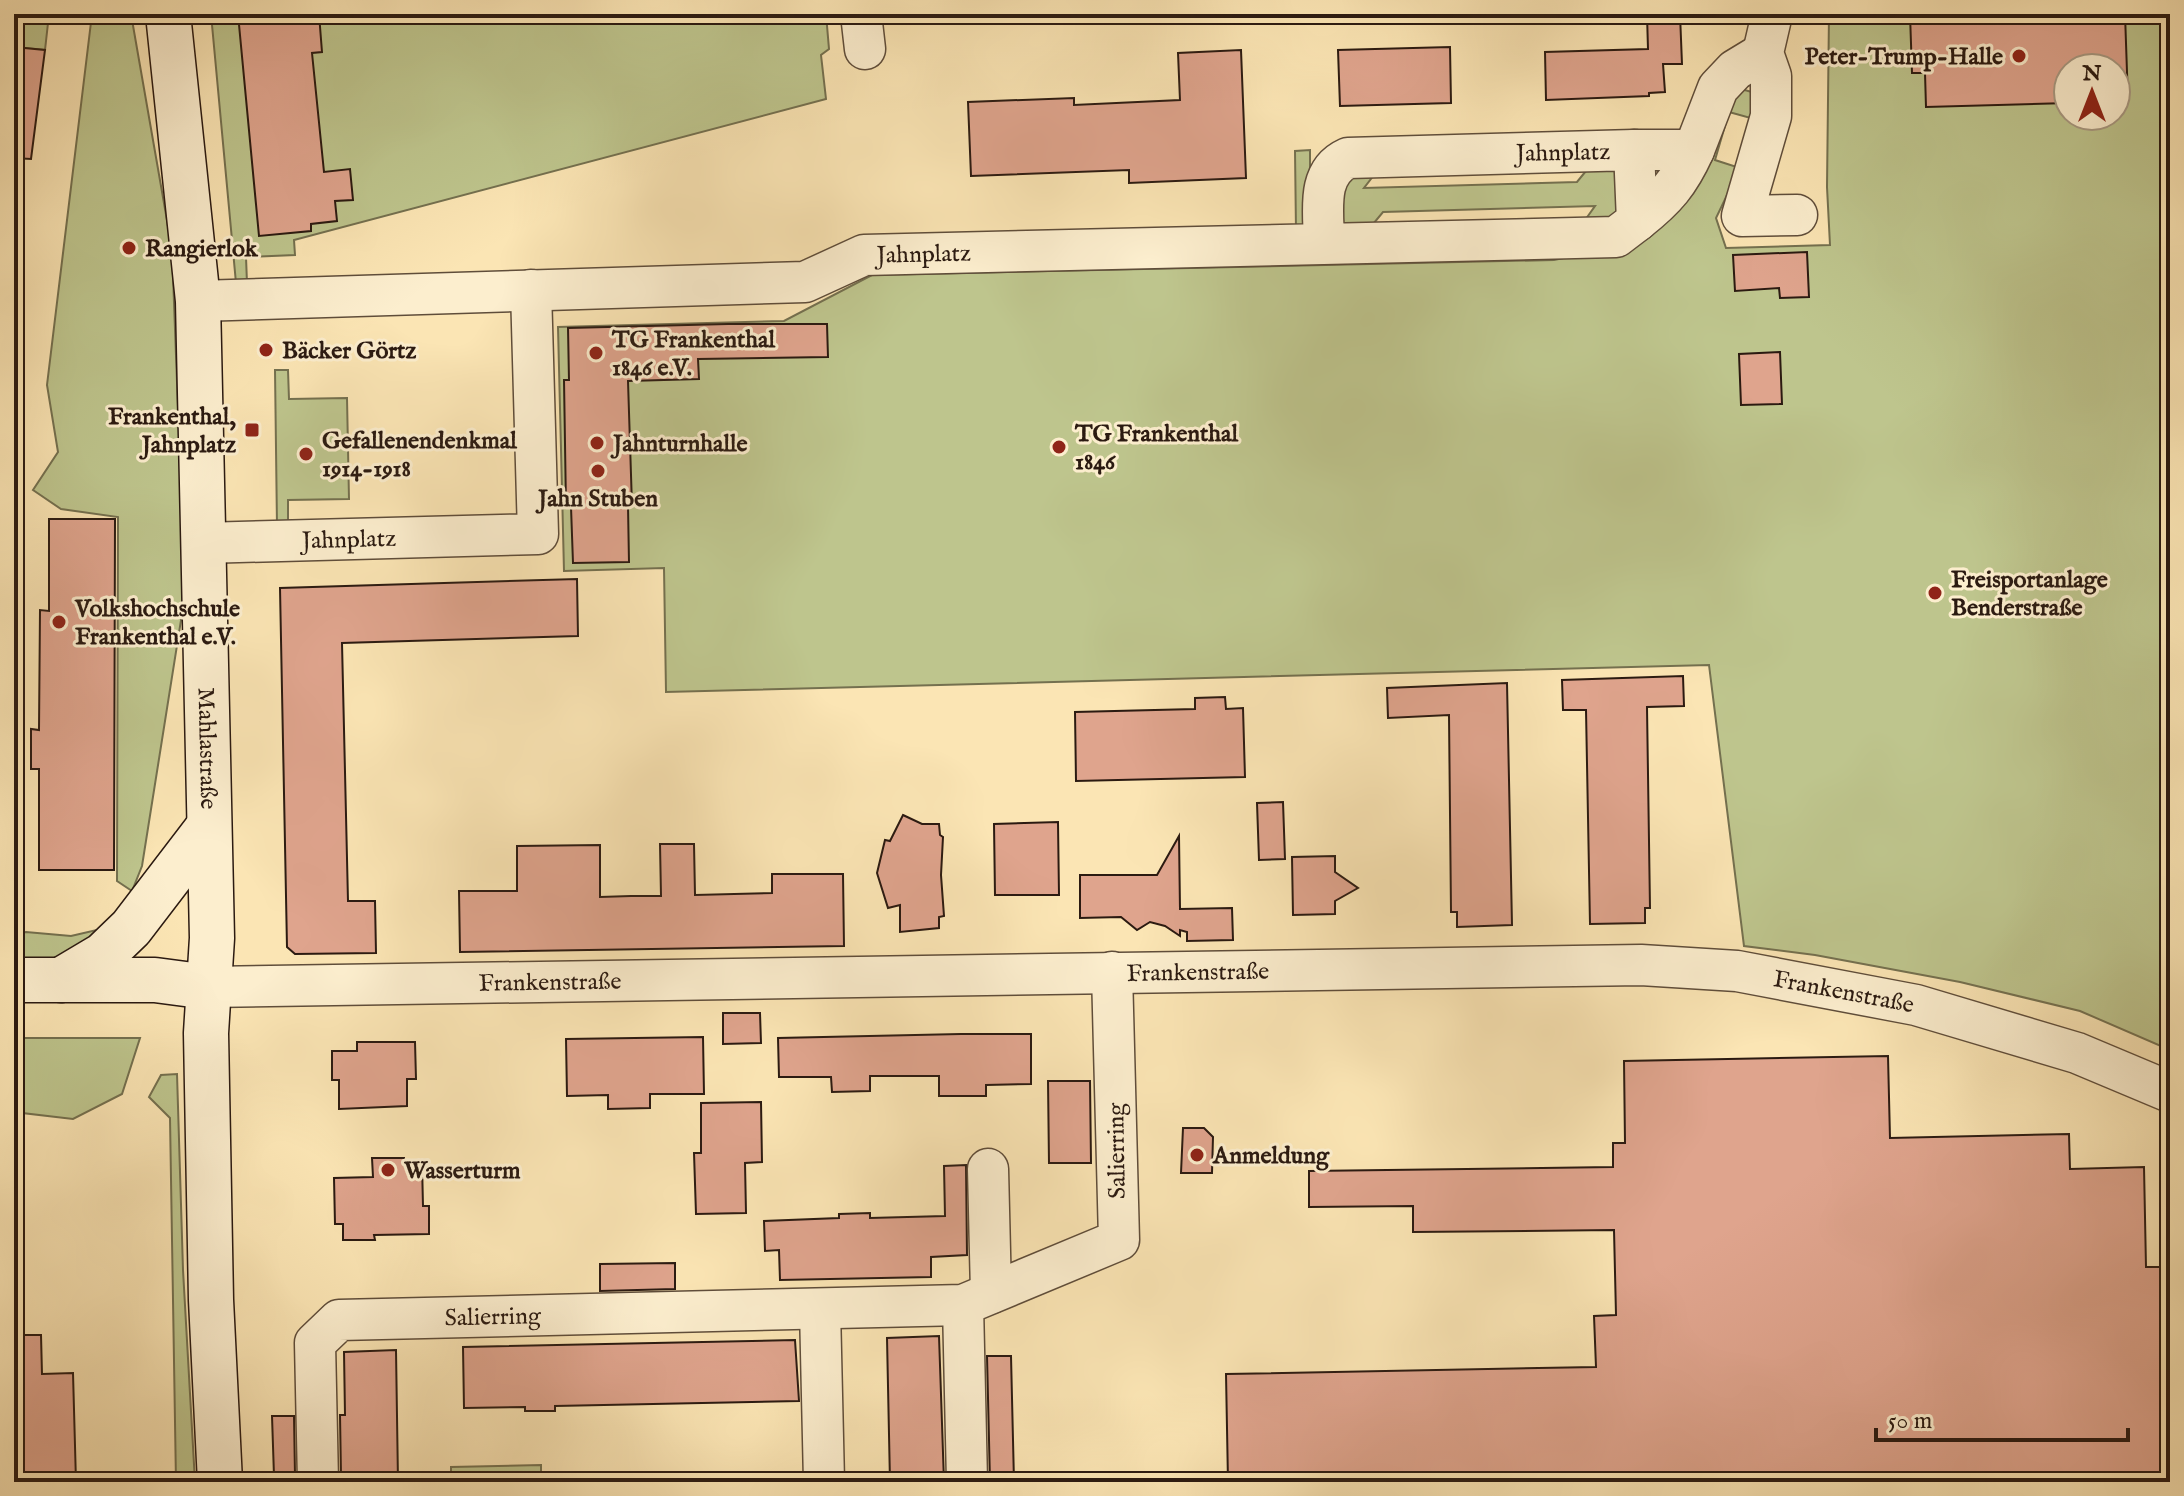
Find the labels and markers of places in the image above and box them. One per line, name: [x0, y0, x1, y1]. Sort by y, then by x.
place label: Peter-Trump-Halle: [1805, 42, 2003, 73]
marker: Peter-Trump-Halle: [2010, 47, 2028, 65]
place label: Rangierlok: [145, 234, 259, 265]
marker: Rangierlok: [120, 239, 138, 257]
place label: TG Frankenthal 1846 e.V.: [611, 325, 775, 384]
place label: Bäcker Görtz: [282, 336, 416, 367]
marker: Bäcker Görtz: [257, 341, 275, 359]
marker: TG Frankenthal 1846 e.V.: [587, 344, 605, 362]
place label: Frankenthal, Jahnplatz: [108, 402, 237, 461]
place label: TG Frankenthal 1846: [1074, 419, 1238, 478]
marker: Frankenthal, Jahnplatz: [243, 421, 261, 439]
place label: Gefallenendenkmal 1914-1918: [322, 426, 517, 485]
place label: Jahnturnhalle: [610, 429, 748, 460]
marker: Jahnturnhalle: [588, 434, 606, 452]
marker: TG Frankenthal 1846: [1050, 438, 1068, 456]
marker: Gefallenendenkmal 1914-1918: [297, 445, 315, 463]
marker: Jahn Stuben: [589, 462, 607, 480]
place label: Jahn Stuben: [535, 484, 658, 515]
place label: Freisportanlage Benderstraße: [1951, 565, 2108, 624]
marker: Freisportanlage Benderstraße: [1926, 584, 1944, 602]
place label: Volkshochschule Frankenthal e.V.: [74, 594, 240, 653]
marker: Volkshochschule Frankenthal e.V.: [50, 613, 68, 631]
place label: Anmeldung: [1212, 1141, 1330, 1172]
marker: Anmeldung: [1188, 1146, 1206, 1164]
place label: Wasserturm: [403, 1156, 521, 1187]
marker: Wasserturm: [379, 1161, 397, 1179]

